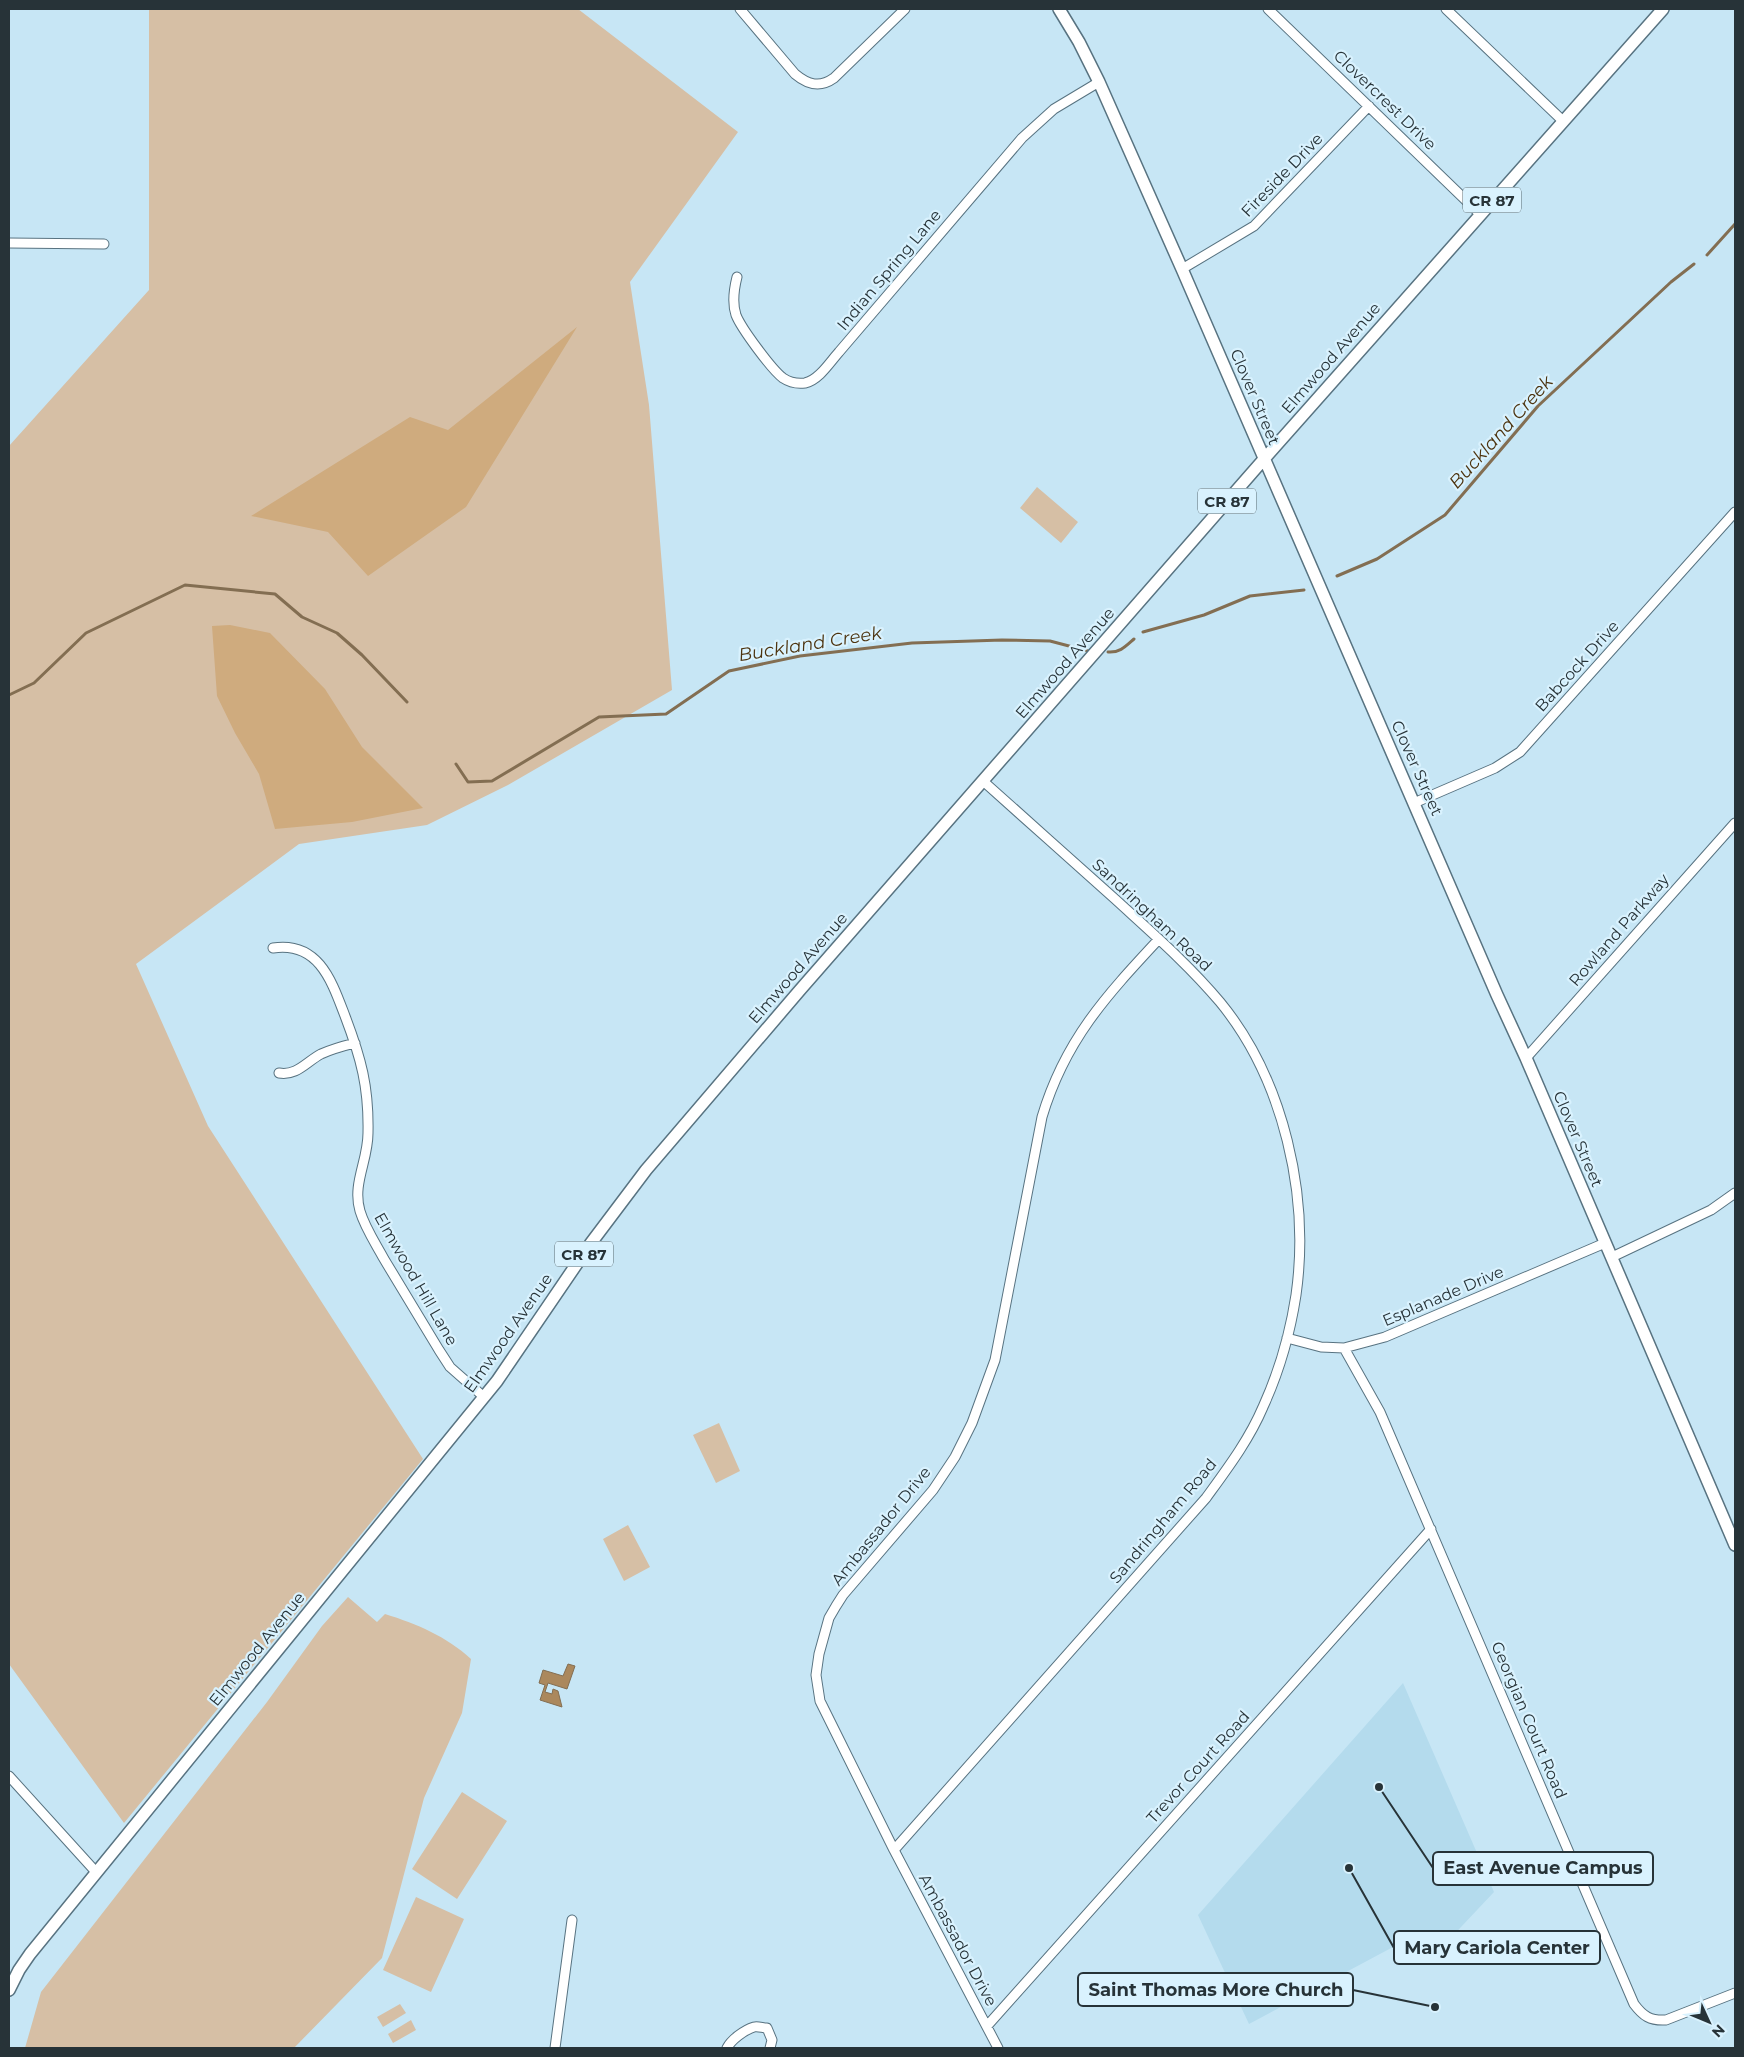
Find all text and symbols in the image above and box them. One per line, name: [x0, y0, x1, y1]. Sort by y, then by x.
street label: Clovercrest Drive: [1330, 46, 1440, 154]
street label: Fireside Drive: [1237, 129, 1327, 221]
road number: CR 87: [1463, 188, 1521, 212]
street label: Indian Spring Lane: [833, 206, 945, 334]
street label: Elmwood Avenue: [1278, 299, 1384, 417]
street label: Clover Street: [1226, 346, 1284, 448]
water label: Buckland Creek: [1444, 370, 1559, 493]
road number: CR 87: [1198, 488, 1256, 514]
street label: Elmwood Avenue: [1012, 604, 1118, 722]
street label: Babcock Drive: [1531, 617, 1623, 715]
water label: Buckland Creek: [737, 622, 885, 666]
street label: Clover Street: [1387, 717, 1447, 819]
street label: Sandringham Road: [1088, 855, 1216, 975]
street label: Rowland Parkway: [1565, 870, 1673, 990]
street label: Elmwood Avenue: [745, 909, 851, 1027]
street label: Clover Street: [1549, 1088, 1607, 1190]
street label: Elmwood Hill Lane: [370, 1209, 462, 1349]
road number: CR 87: [555, 1242, 613, 1266]
street label: Esplanade Drive: [1380, 1262, 1506, 1330]
street label: Elmwood Avenue: [460, 1270, 556, 1396]
street label: Sandringham Road: [1105, 1455, 1221, 1587]
street label: Ambassador Drive: [827, 1463, 935, 1589]
street label: Elmwood Avenue: [205, 1588, 309, 1710]
street label: Georgian Court Road: [1487, 1639, 1571, 1801]
street label: Trevor Court Road: [1143, 1707, 1253, 1827]
callout: East Avenue Campus: [1433, 1852, 1653, 1885]
text: East Avenue Campus: [1443, 1857, 1643, 1879]
street label: Ambassador Drive: [915, 1871, 1001, 2009]
callout: Mary Cariola Center: [1394, 1931, 1600, 1964]
text: Mary Cariola Center: [1404, 1937, 1590, 1959]
callout: Saint Thomas More Church: [1078, 1973, 1353, 2006]
text: Saint Thomas More Church: [1089, 1979, 1343, 2001]
north arrow: [1684, 1997, 1734, 2047]
text: N: [1708, 2021, 1729, 2041]

